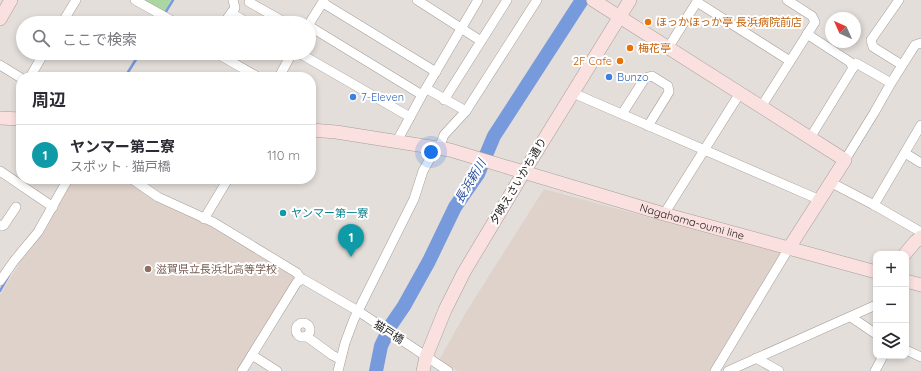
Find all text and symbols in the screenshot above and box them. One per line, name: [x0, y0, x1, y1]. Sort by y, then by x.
north arrow: [825, 12, 861, 48]
place label: ほっかほっか亭 長浜病院前店: [656, 15, 802, 29]
search box: [16, 16, 316, 60]
marker: ほっかほっか亭 長浜病院前店: [643, 17, 653, 27]
icon: search: [30, 27, 52, 49]
text: ここで検索: [62, 30, 137, 49]
place label: 梅花亭: [638, 41, 671, 55]
marker: 梅花亭: [625, 43, 635, 53]
place label: 2F Cafe: [573, 54, 612, 68]
marker: 2F Cafe: [615, 56, 625, 66]
place label: Bunzo: [617, 70, 649, 84]
marker: Bunzo: [604, 72, 614, 82]
text: 周辺: [32, 89, 66, 110]
place label: 7-Eleven: [361, 90, 404, 104]
marker: 7-Eleven: [348, 92, 358, 102]
street label: 夕映えさいかち通り: [487, 135, 549, 227]
text: ヤンマー第二寮: [70, 137, 175, 156]
your location: [421, 142, 441, 162]
text: 1: [42, 147, 48, 163]
text: 110 m: [267, 147, 300, 163]
water label: 長浜新川: [451, 155, 490, 205]
text: スポット · 猫戸橋: [70, 158, 171, 174]
street label: Nagahama-oumi line: [638, 200, 746, 243]
place label: ヤンマー第一寮: [291, 206, 368, 220]
marker: ヤンマー第一寮: [278, 208, 288, 218]
pin: 1: [338, 224, 364, 257]
map controls: [873, 251, 909, 359]
button: +: [873, 251, 909, 287]
place label: 滋賀県立長浜北高等学校: [156, 262, 277, 276]
marker: 滋賀県立長浜北高等学校: [143, 264, 153, 274]
button: −: [873, 287, 909, 323]
street label: 猫戸橋: [371, 317, 407, 347]
button: layers: [873, 323, 909, 359]

